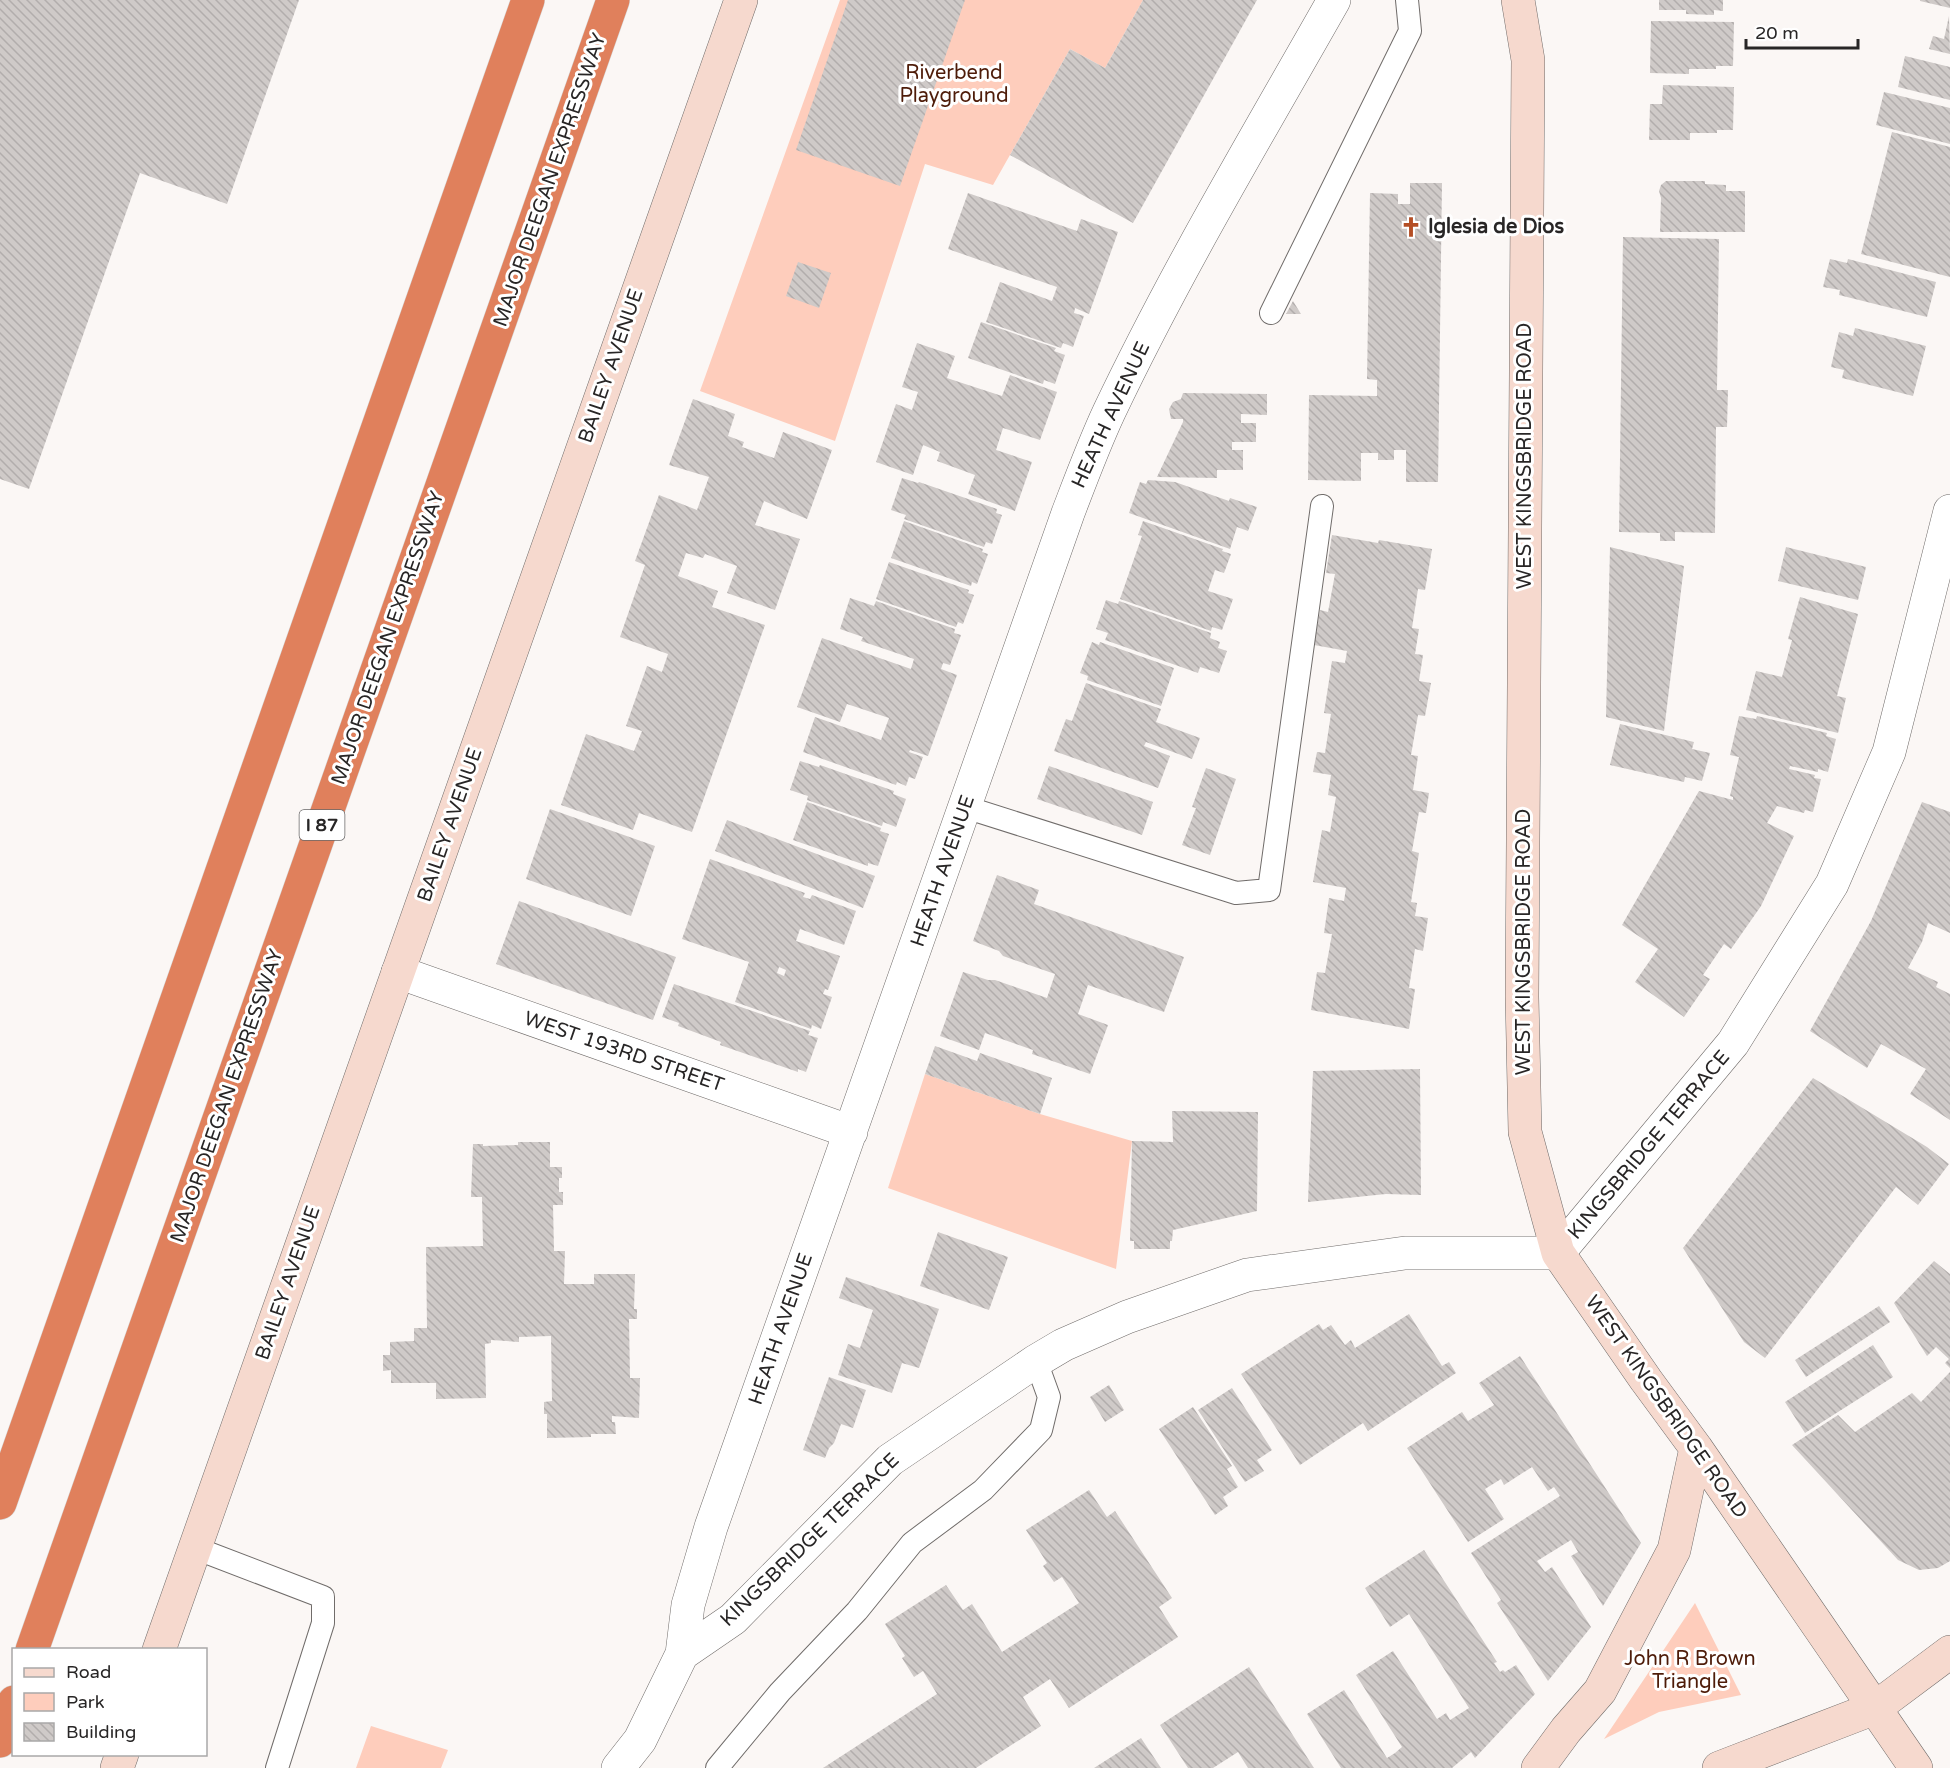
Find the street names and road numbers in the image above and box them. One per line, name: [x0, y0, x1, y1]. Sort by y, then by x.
street label: MAJOR DEEGAN EXPRESSWAY: [488, 30, 612, 330]
street label: BAILEY AVENUE: [573, 286, 649, 446]
street label: WEST KINGSBRIDGE ROAD: [1513, 323, 1537, 589]
street label: HEATH AVENUE: [1067, 338, 1155, 492]
street label: MAJOR DEEGAN EXPRESSWAY: [326, 488, 450, 788]
street label: BAILEY AVENUE: [412, 745, 488, 905]
street label: HEATH AVENUE: [906, 792, 980, 950]
street label: WEST KINGSBRIDGE ROAD: [1512, 809, 1536, 1075]
road number: I 87: [300, 810, 344, 840]
street label: MAJOR DEEGAN EXPRESSWAY: [165, 946, 289, 1246]
street label: WEST 193RD STREET: [521, 1007, 727, 1097]
street label: KINGSBRIDGE TERRACE: [1563, 1046, 1735, 1244]
street label: BAILEY AVENUE: [250, 1203, 326, 1363]
street label: HEATH AVENUE: [744, 1250, 818, 1408]
street label: WEST KINGSBRIDGE ROAD: [1580, 1291, 1752, 1523]
street label: KINGSBRIDGE TERRACE: [716, 1448, 904, 1632]

